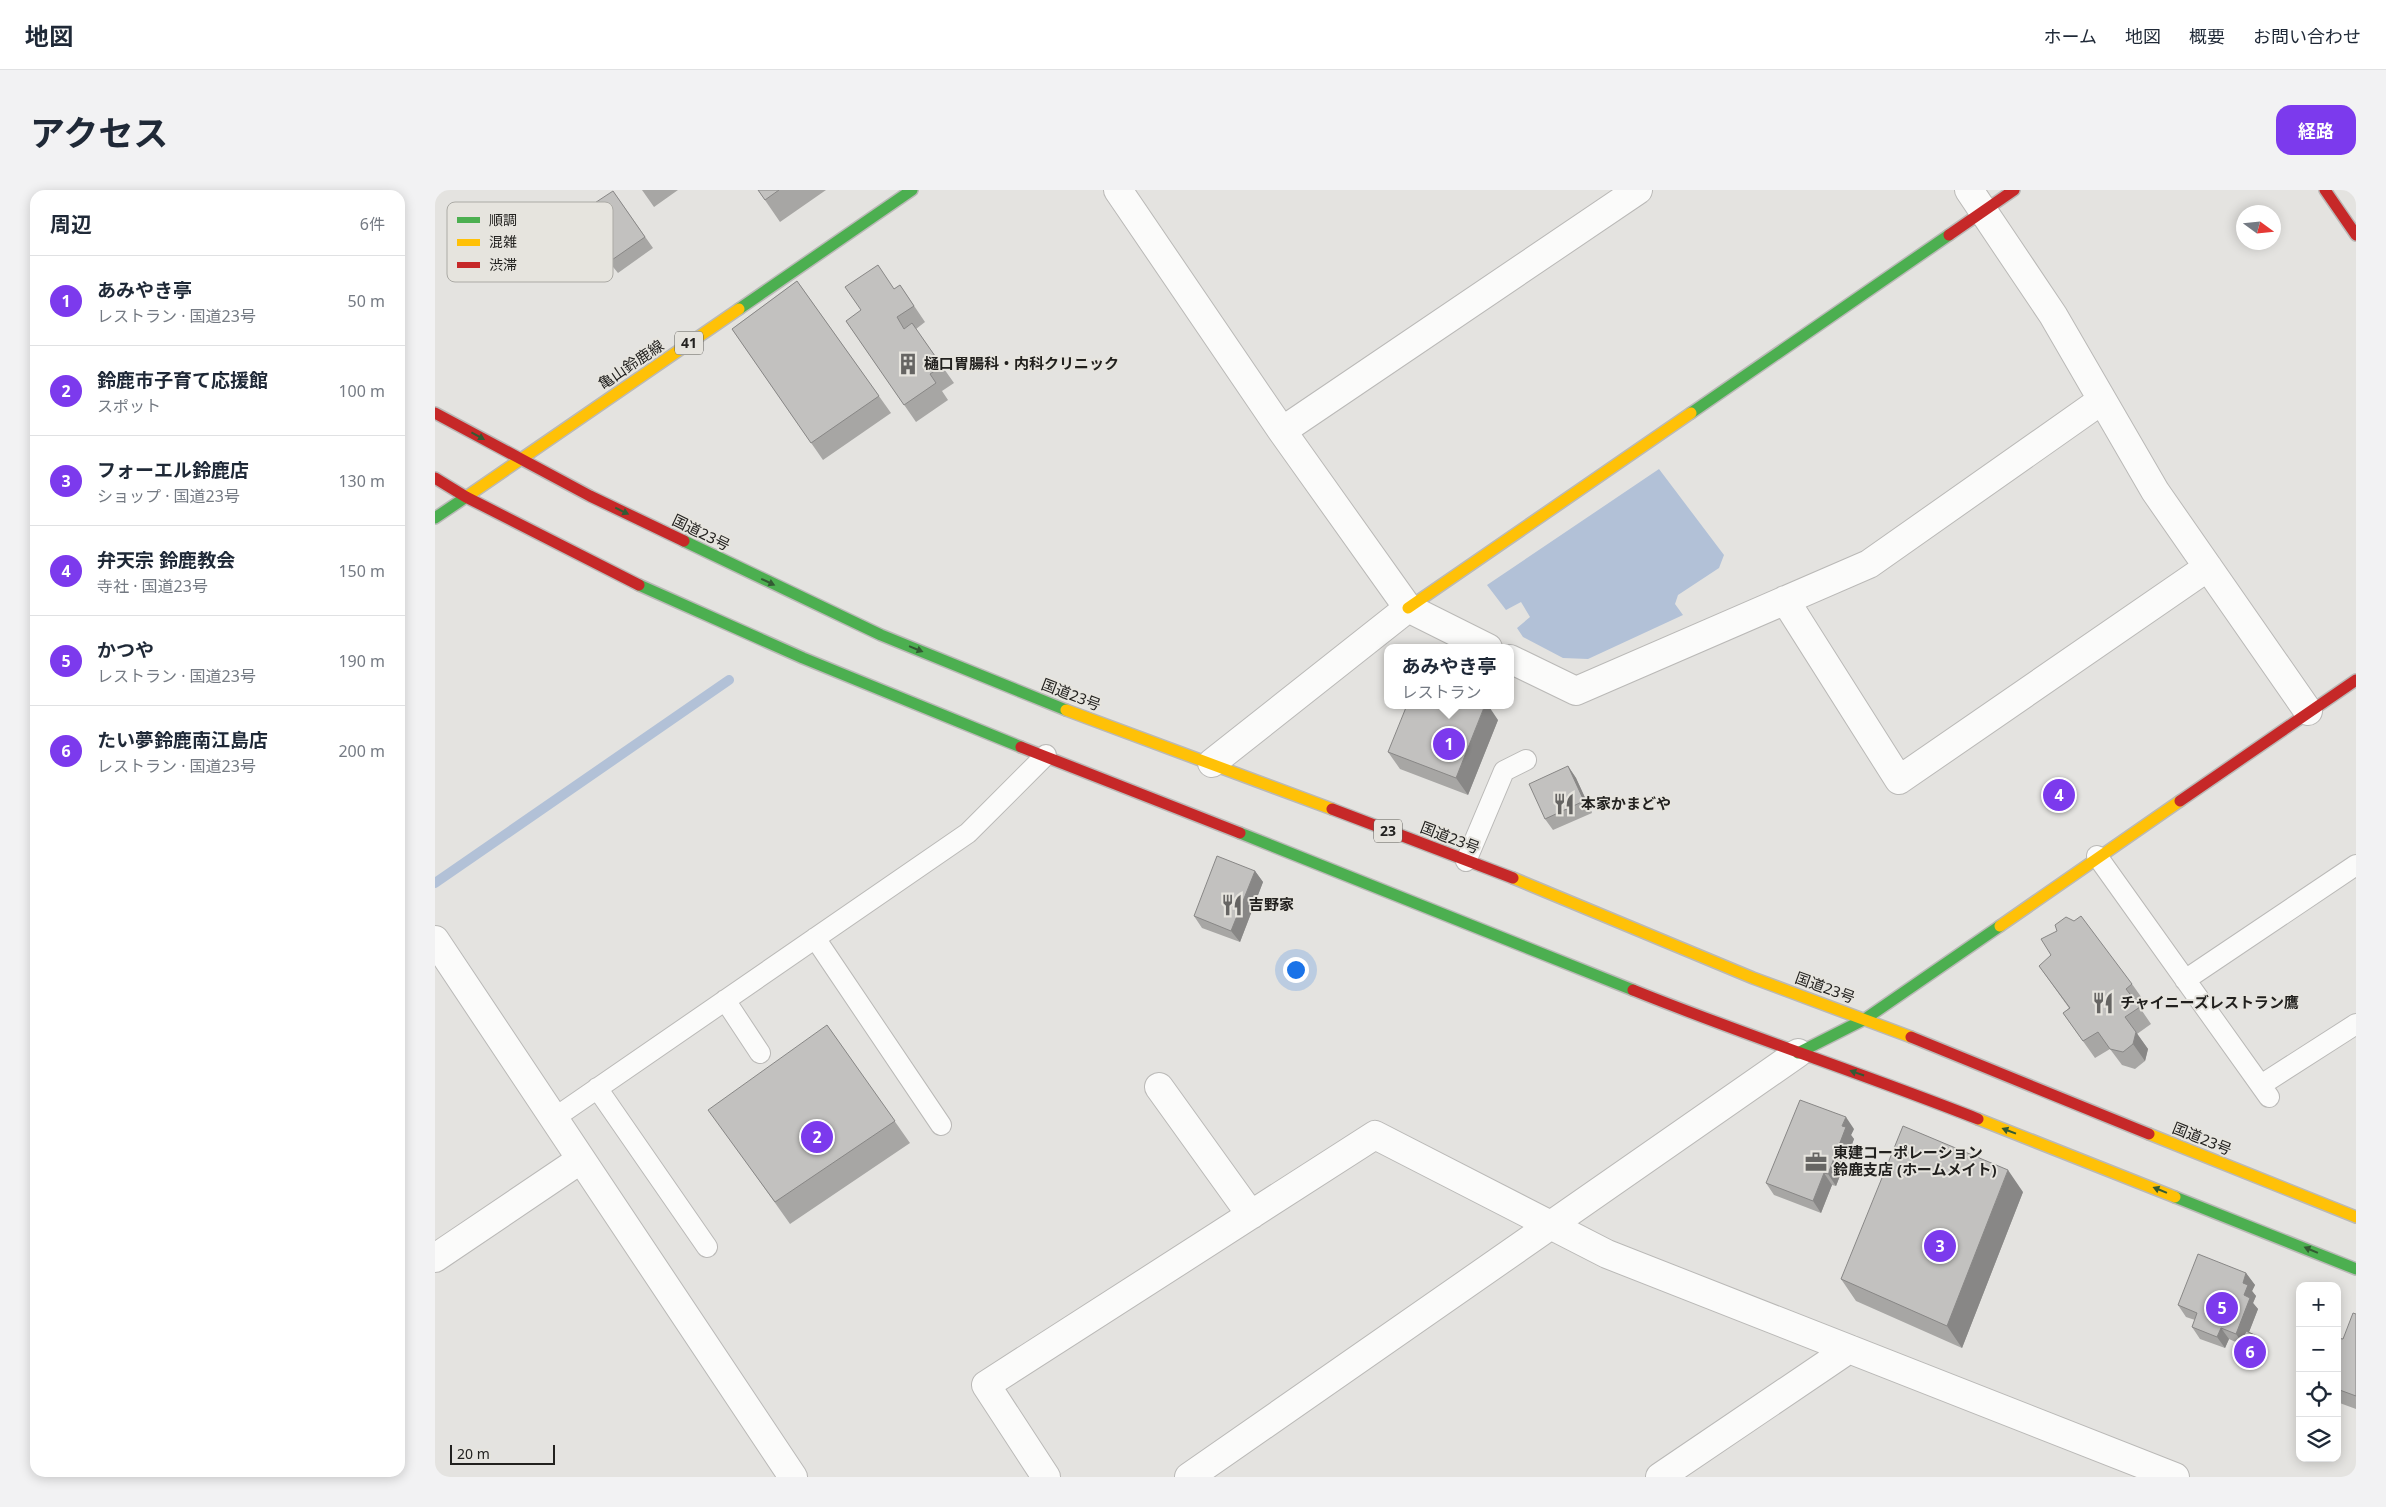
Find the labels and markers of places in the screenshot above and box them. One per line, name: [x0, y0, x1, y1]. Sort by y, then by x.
building icon: 樋口胃腸科・内科クリニック: [895, 351, 921, 377]
place label: 樋口胃腸科・内科クリニック: [924, 353, 1119, 373]
pin: 1: [1433, 725, 1465, 763]
pin: 4: [2043, 776, 2075, 814]
restaurant icon: 本家かまどや: [1551, 791, 1577, 817]
place label: 本家かまどや: [1581, 793, 1671, 813]
restaurant icon: 吉野家: [1219, 892, 1245, 918]
place label: 吉野家: [1249, 894, 1294, 914]
restaurant icon: チャイニーズレストラン鷹: [2090, 990, 2116, 1016]
place label: チャイニーズレストラン鷹: [2120, 992, 2299, 1012]
pin: 2: [801, 1118, 833, 1156]
place label: 東建コーポレーション 鈴鹿支店 (ホームメイト): [1833, 1142, 1997, 1179]
office icon: 東建コーポレーション 鈴鹿支店 (ホームメイト): [1803, 1149, 1829, 1175]
pin: 3: [1924, 1227, 1956, 1265]
pin: 5: [2206, 1289, 2238, 1327]
pin: 6: [2234, 1333, 2266, 1371]

